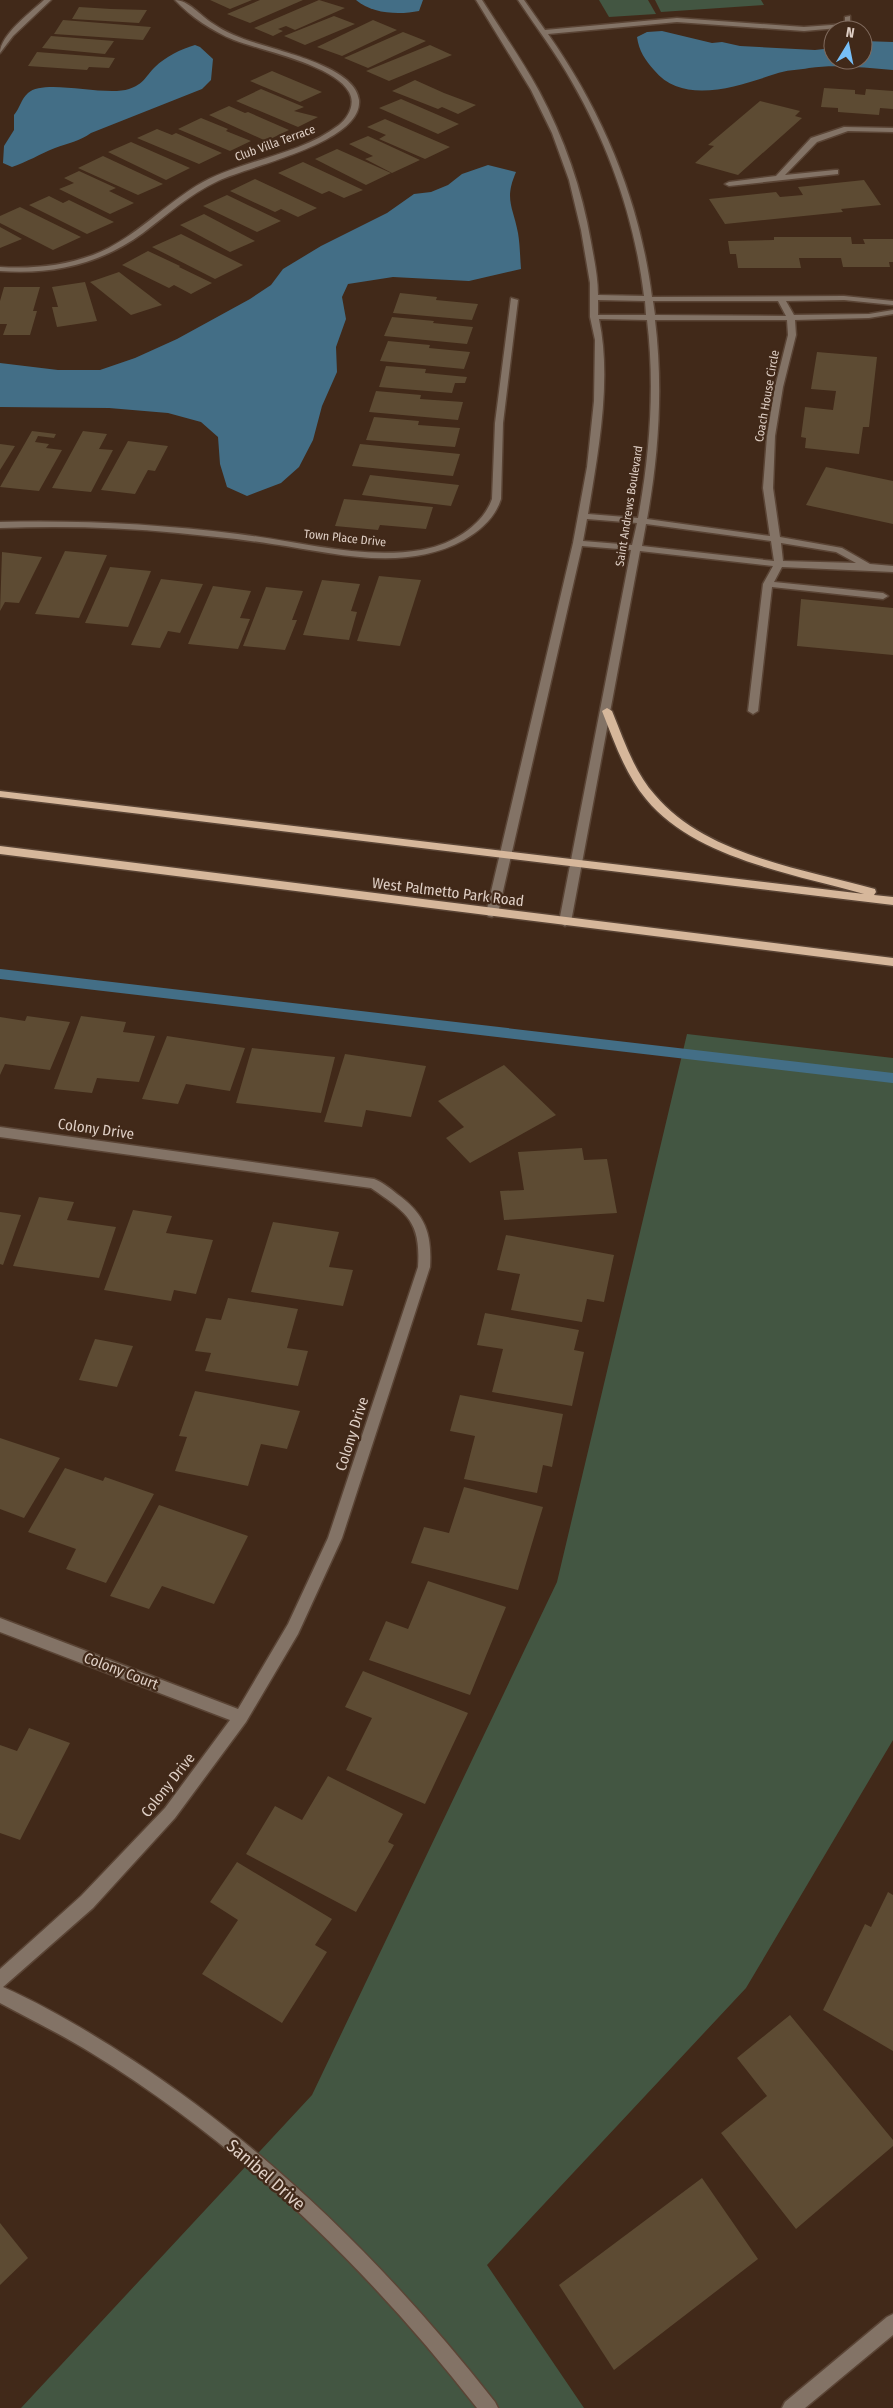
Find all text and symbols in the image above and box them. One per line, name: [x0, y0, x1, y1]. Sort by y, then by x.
north arrow: [823, 20, 873, 70]
text: N: [845, 24, 856, 42]
street label: Club Villa Terrace: [233, 122, 317, 164]
street label: Coach House Circle: [752, 349, 782, 443]
street label: Saint Andrews Boulevard: [613, 445, 645, 567]
street label: Town Place Drive: [303, 527, 387, 549]
street label: West Palmetto Park Road: [371, 874, 525, 910]
street label: Colony Drive: [57, 1115, 135, 1143]
street label: Colony Drive: [332, 1395, 372, 1473]
street label: Colony Court: [81, 1649, 161, 1693]
street label: Colony Drive: [137, 1749, 199, 1821]
street label: Sanibel Drive: [222, 2135, 310, 2215]

